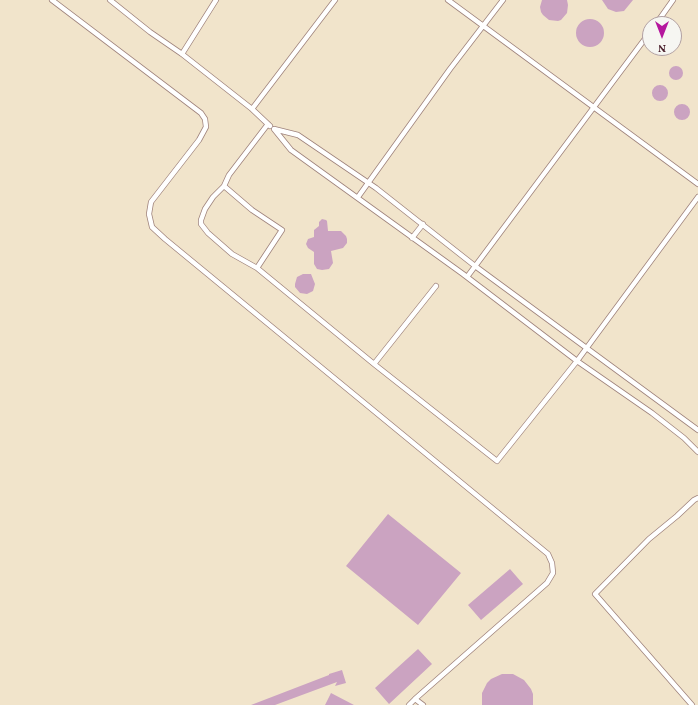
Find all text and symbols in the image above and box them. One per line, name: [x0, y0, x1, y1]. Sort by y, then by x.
north arrow: [642, 16, 682, 56]
text: N: [658, 40, 666, 55]

